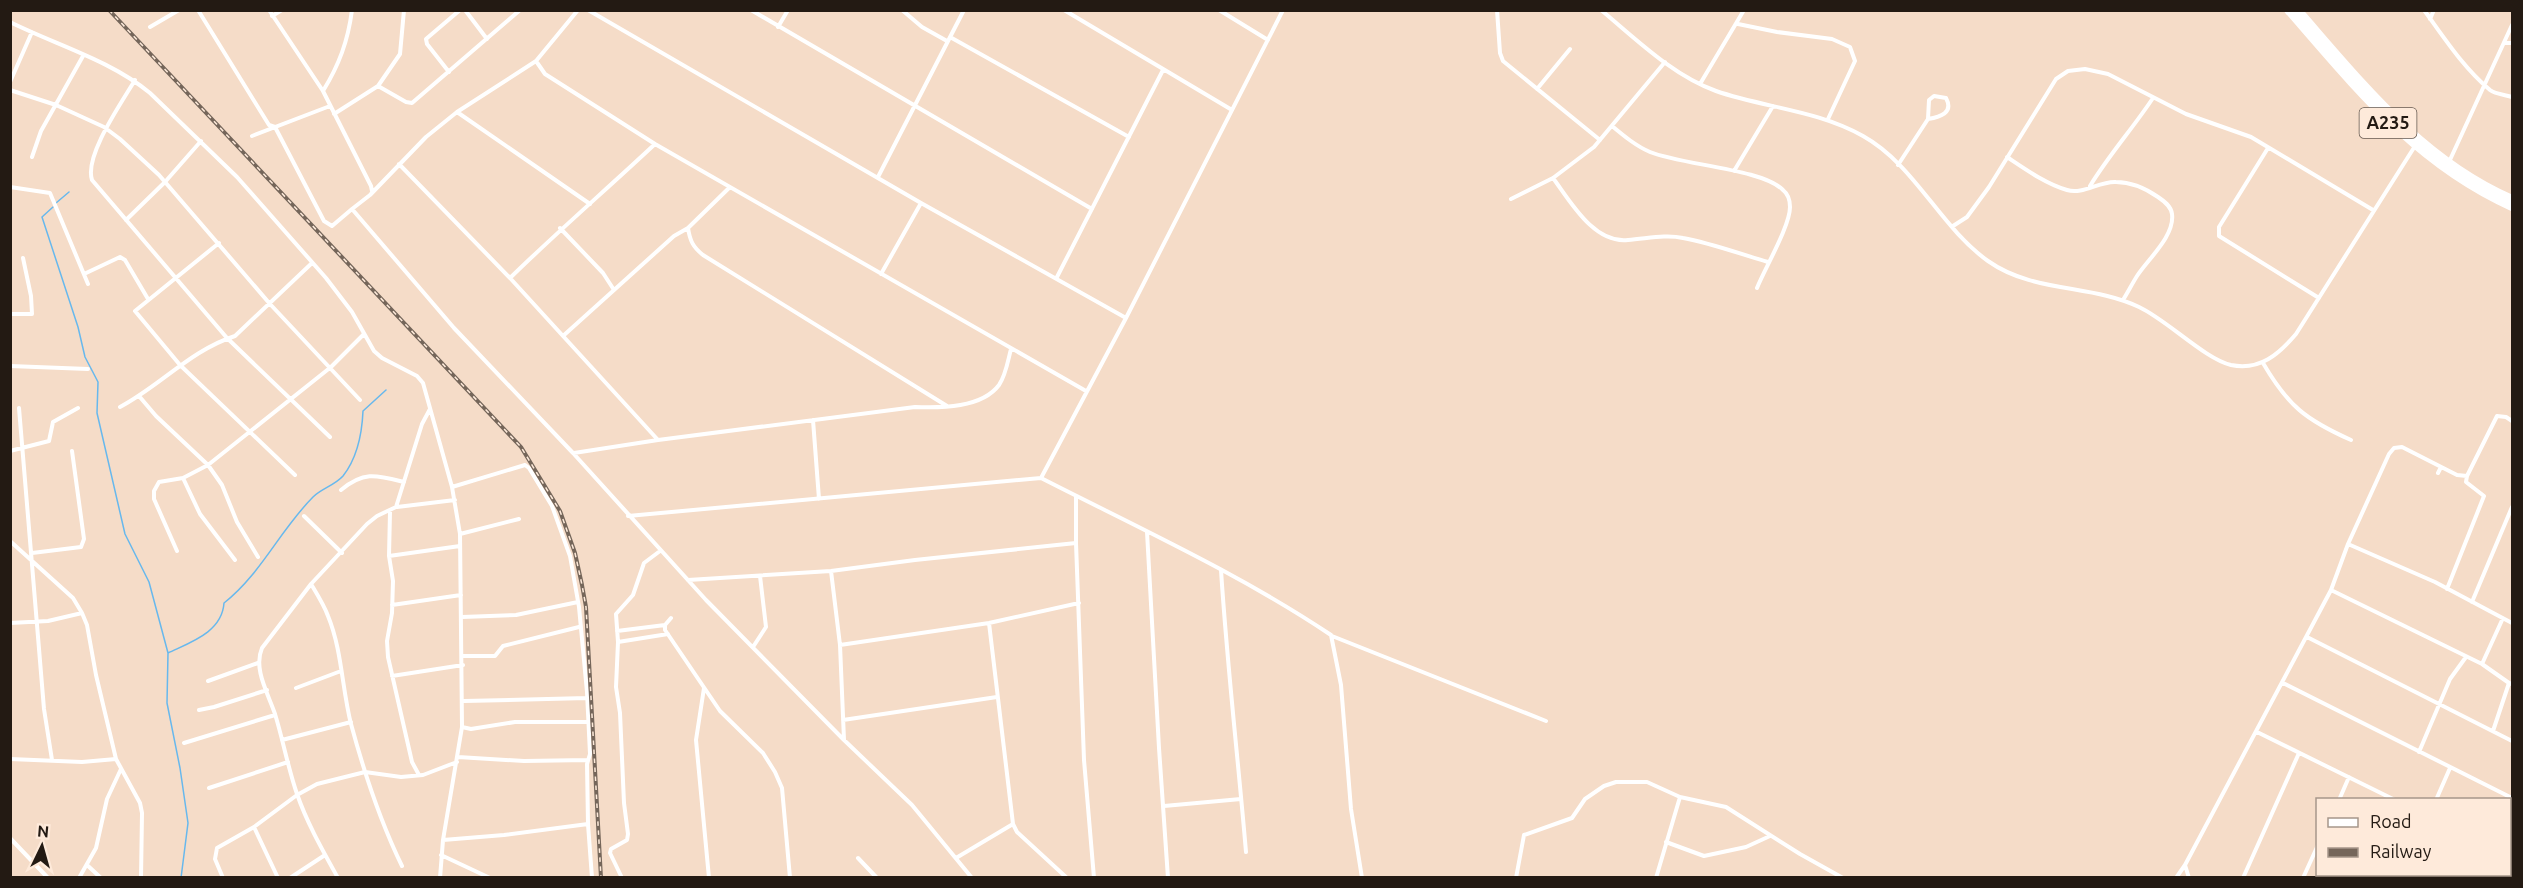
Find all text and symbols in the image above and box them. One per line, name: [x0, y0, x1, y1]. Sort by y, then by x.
road number: A235: [2360, 108, 2416, 138]
legend: [2316, 798, 2511, 876]
text: Road: [2370, 811, 2412, 831]
north arrow: [12, 816, 72, 876]
text: N: [37, 822, 50, 841]
text: Railway: [2370, 841, 2432, 861]

